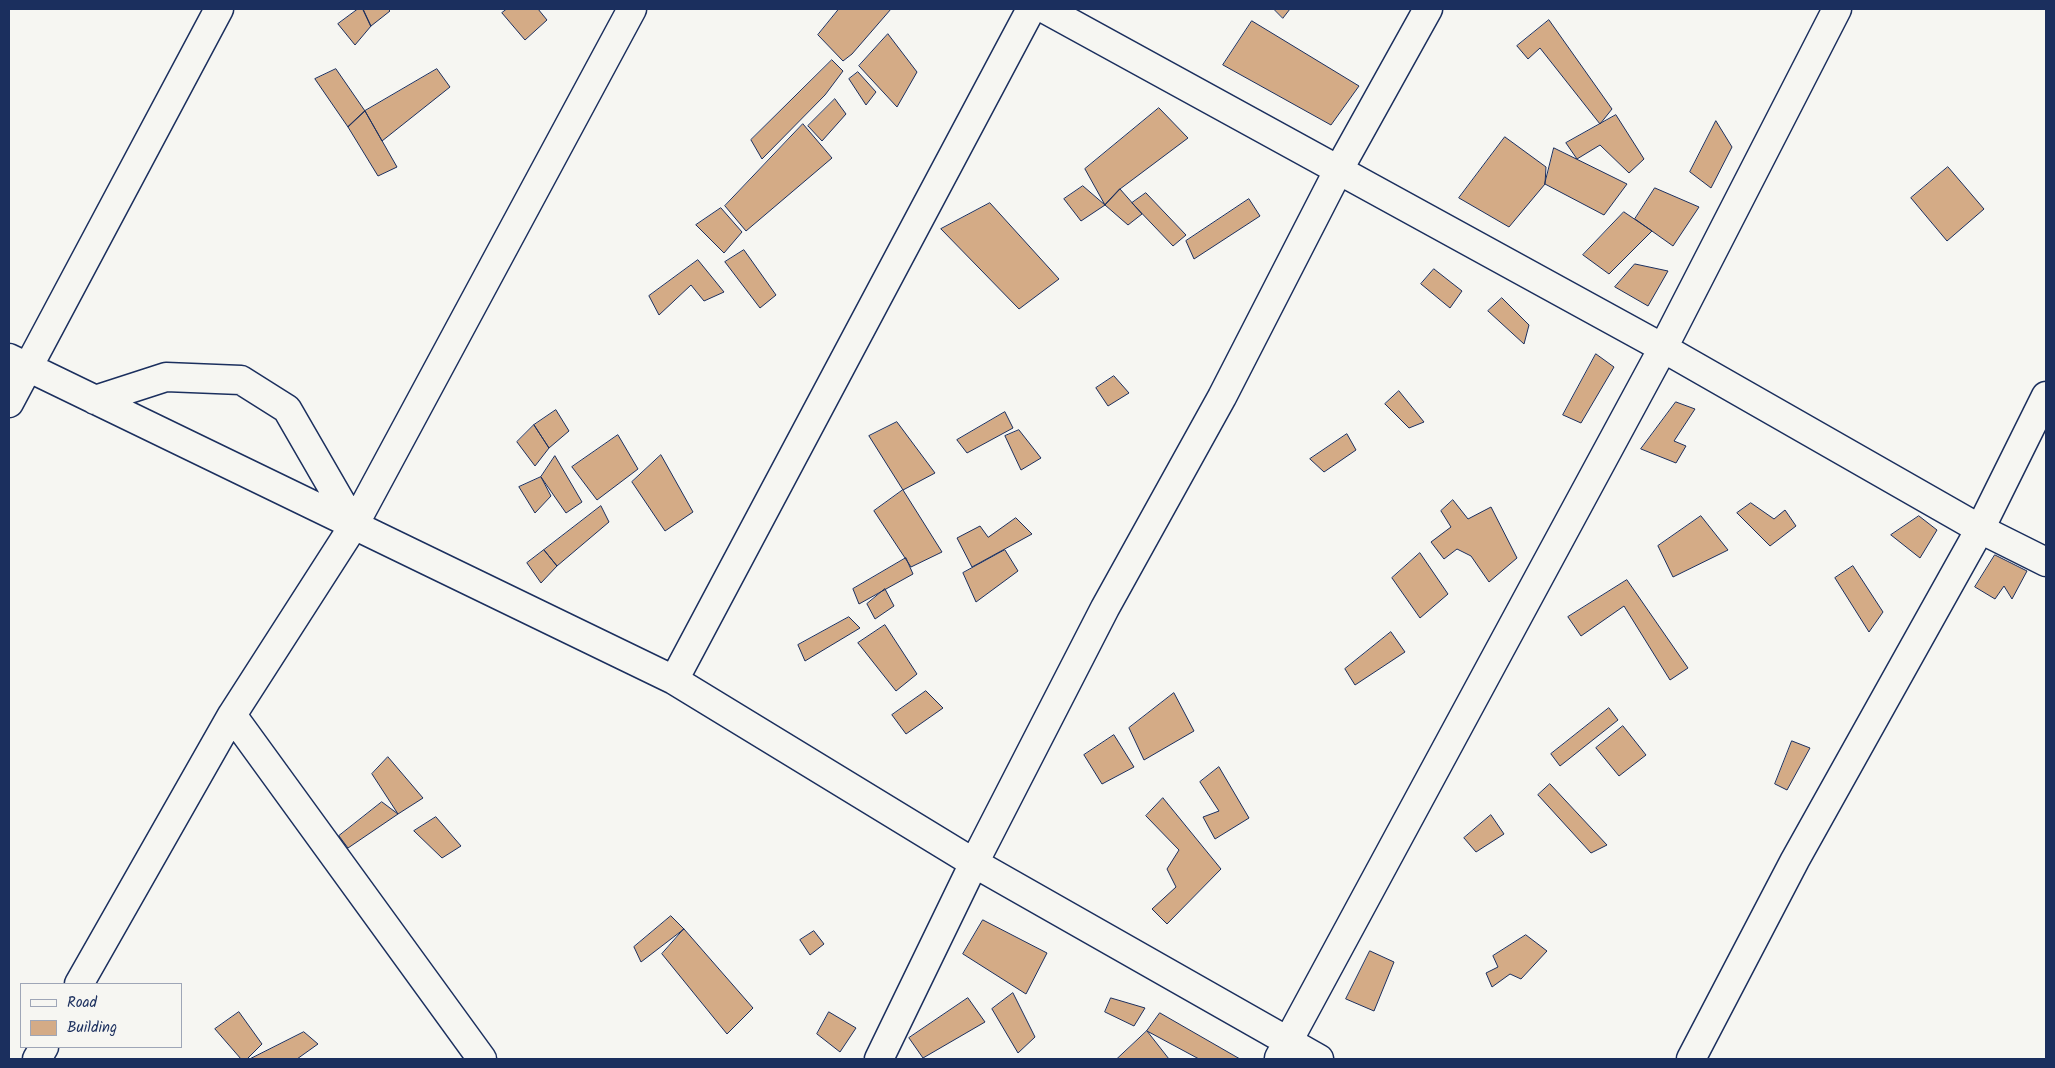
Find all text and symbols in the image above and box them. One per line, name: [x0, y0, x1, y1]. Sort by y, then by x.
legend: [20, 983, 182, 1048]
text: Road: [67, 991, 97, 1015]
text: Building: [67, 1016, 117, 1040]

